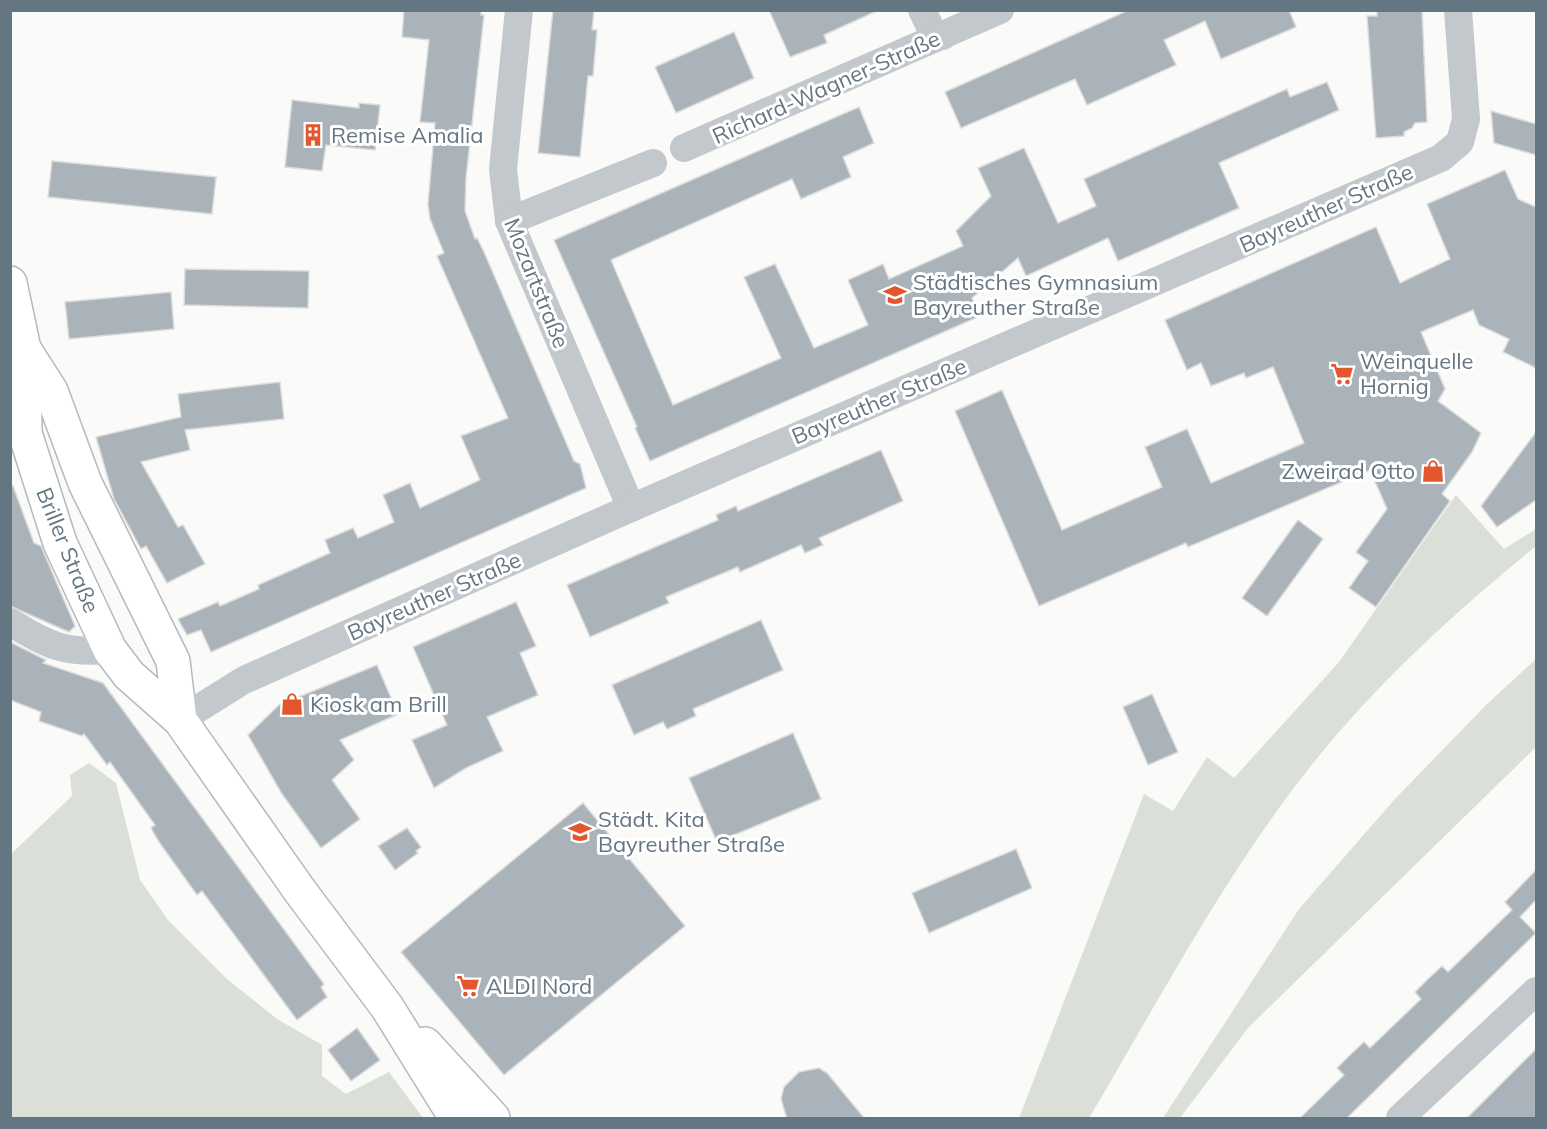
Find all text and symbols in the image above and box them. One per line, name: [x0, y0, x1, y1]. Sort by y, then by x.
street label: Richard-Wagner-Straße: [708, 24, 944, 150]
place label: Remise Amalia: [331, 121, 483, 149]
building icon: Remise Amalia: [300, 122, 326, 148]
street label: Bayreuther Straße: [1235, 157, 1417, 259]
street label: Mozartstraße: [498, 214, 576, 352]
place label: Städtisches Gymnasium Bayreuther Straße: [913, 268, 1158, 321]
school or university icon: Städtisches Gymnasium Bayreuther Straße: [882, 282, 908, 308]
place label: Weinquelle Hornig: [1360, 347, 1474, 400]
street label: Bayreuther Straße: [788, 352, 970, 450]
supermarket icon: Weinquelle Hornig: [1329, 361, 1355, 387]
place label: Zweirad Otto: [1282, 457, 1415, 485]
shop icon: Zweirad Otto: [1420, 458, 1446, 484]
street label: Briller Straße: [30, 483, 106, 617]
street label: Bayreuther Straße: [343, 545, 525, 647]
place label: Kiosk am Brill: [310, 690, 447, 718]
shop icon: Kiosk am Brill: [279, 691, 305, 717]
place label: Städt. Kita Bayreuther Straße: [598, 805, 785, 858]
school or university icon: Städt. Kita Bayreuther Straße: [567, 819, 593, 845]
place label: ALDI Nord: [486, 972, 592, 1000]
supermarket icon: ALDI Nord: [455, 973, 481, 999]

